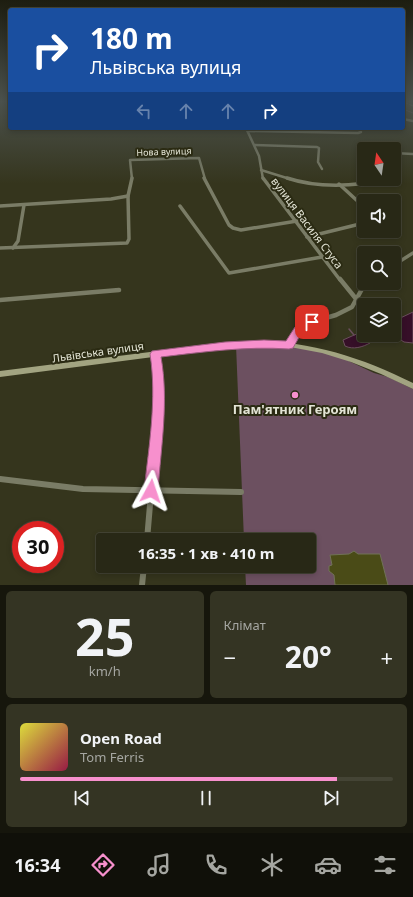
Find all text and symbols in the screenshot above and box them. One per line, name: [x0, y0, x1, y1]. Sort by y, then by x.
text: 180 m: [90, 19, 173, 57]
icon: right: [24, 24, 76, 76]
text: Львівська вулиця: [90, 55, 241, 79]
icon: left: [133, 100, 155, 122]
icon: ahead: [175, 100, 197, 122]
icon: ahead: [217, 100, 239, 122]
icon: right: [259, 100, 281, 122]
north arrow: [357, 142, 401, 186]
map controls: [357, 142, 401, 342]
street label: Нова вулиця: [136, 144, 192, 159]
street label: вулиця Василя Стуса: [268, 174, 347, 271]
button: sound: [357, 194, 401, 238]
button: search: [357, 246, 401, 290]
button: layers: [357, 298, 401, 342]
pin: [295, 305, 329, 339]
icon: arrive: [301, 311, 323, 333]
street label: Львівська вулиця: [51, 338, 145, 365]
marker: Пам'ятник Героям: [290, 390, 300, 400]
place label: Пам'ятник Героям: [233, 400, 357, 418]
position arrow: [130, 470, 172, 512]
speed limit sign: 30: [12, 521, 64, 573]
text: 16:35 · 1 хв · 410 m: [138, 543, 274, 563]
text: 25: [75, 600, 135, 671]
text: Клімат: [224, 616, 266, 634]
text: 20°: [285, 636, 332, 677]
text: −: [224, 642, 236, 672]
text: +: [380, 642, 393, 672]
text: km/h: [89, 662, 121, 680]
text: Open Road: [80, 728, 162, 748]
text: Tom Ferris: [80, 748, 144, 766]
icon: previous: [71, 787, 93, 809]
icon: pause: [195, 787, 217, 809]
icon: next: [320, 787, 342, 809]
icon: directions: [89, 851, 117, 879]
icon: music: [145, 851, 173, 879]
icon: phone: [202, 851, 230, 879]
icon: climate: [258, 851, 286, 879]
icon: car: [314, 851, 342, 879]
icon: filters: [371, 851, 399, 879]
text: 16:34: [14, 853, 60, 877]

